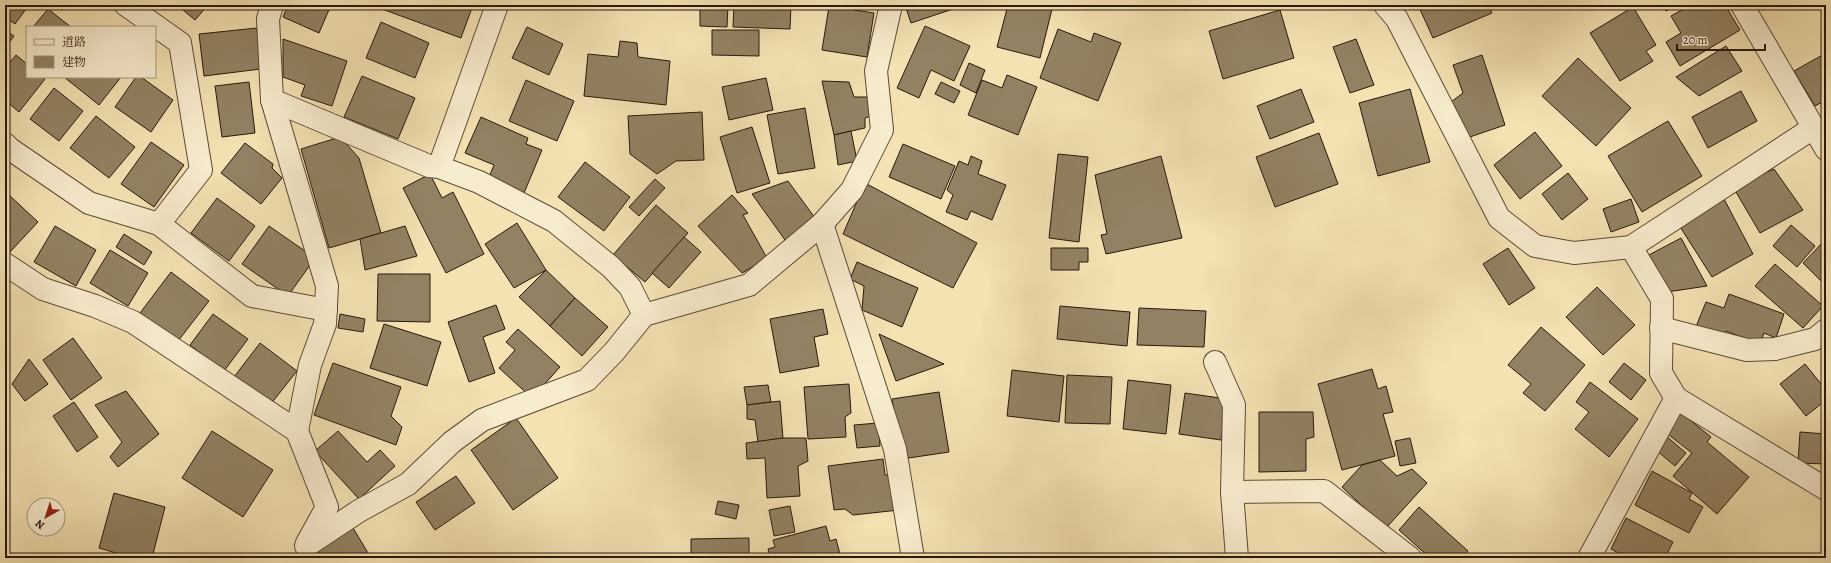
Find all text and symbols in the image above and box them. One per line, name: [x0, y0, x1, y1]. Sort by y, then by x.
legend: [26, 26, 156, 78]
scale bar: [1677, 26, 1765, 52]
text: 20 m: [1683, 32, 1707, 48]
text: 道路: [62, 34, 86, 50]
text: 建物: [62, 54, 86, 70]
north arrow: [26, 497, 66, 537]
text: N: [32, 516, 48, 533]

